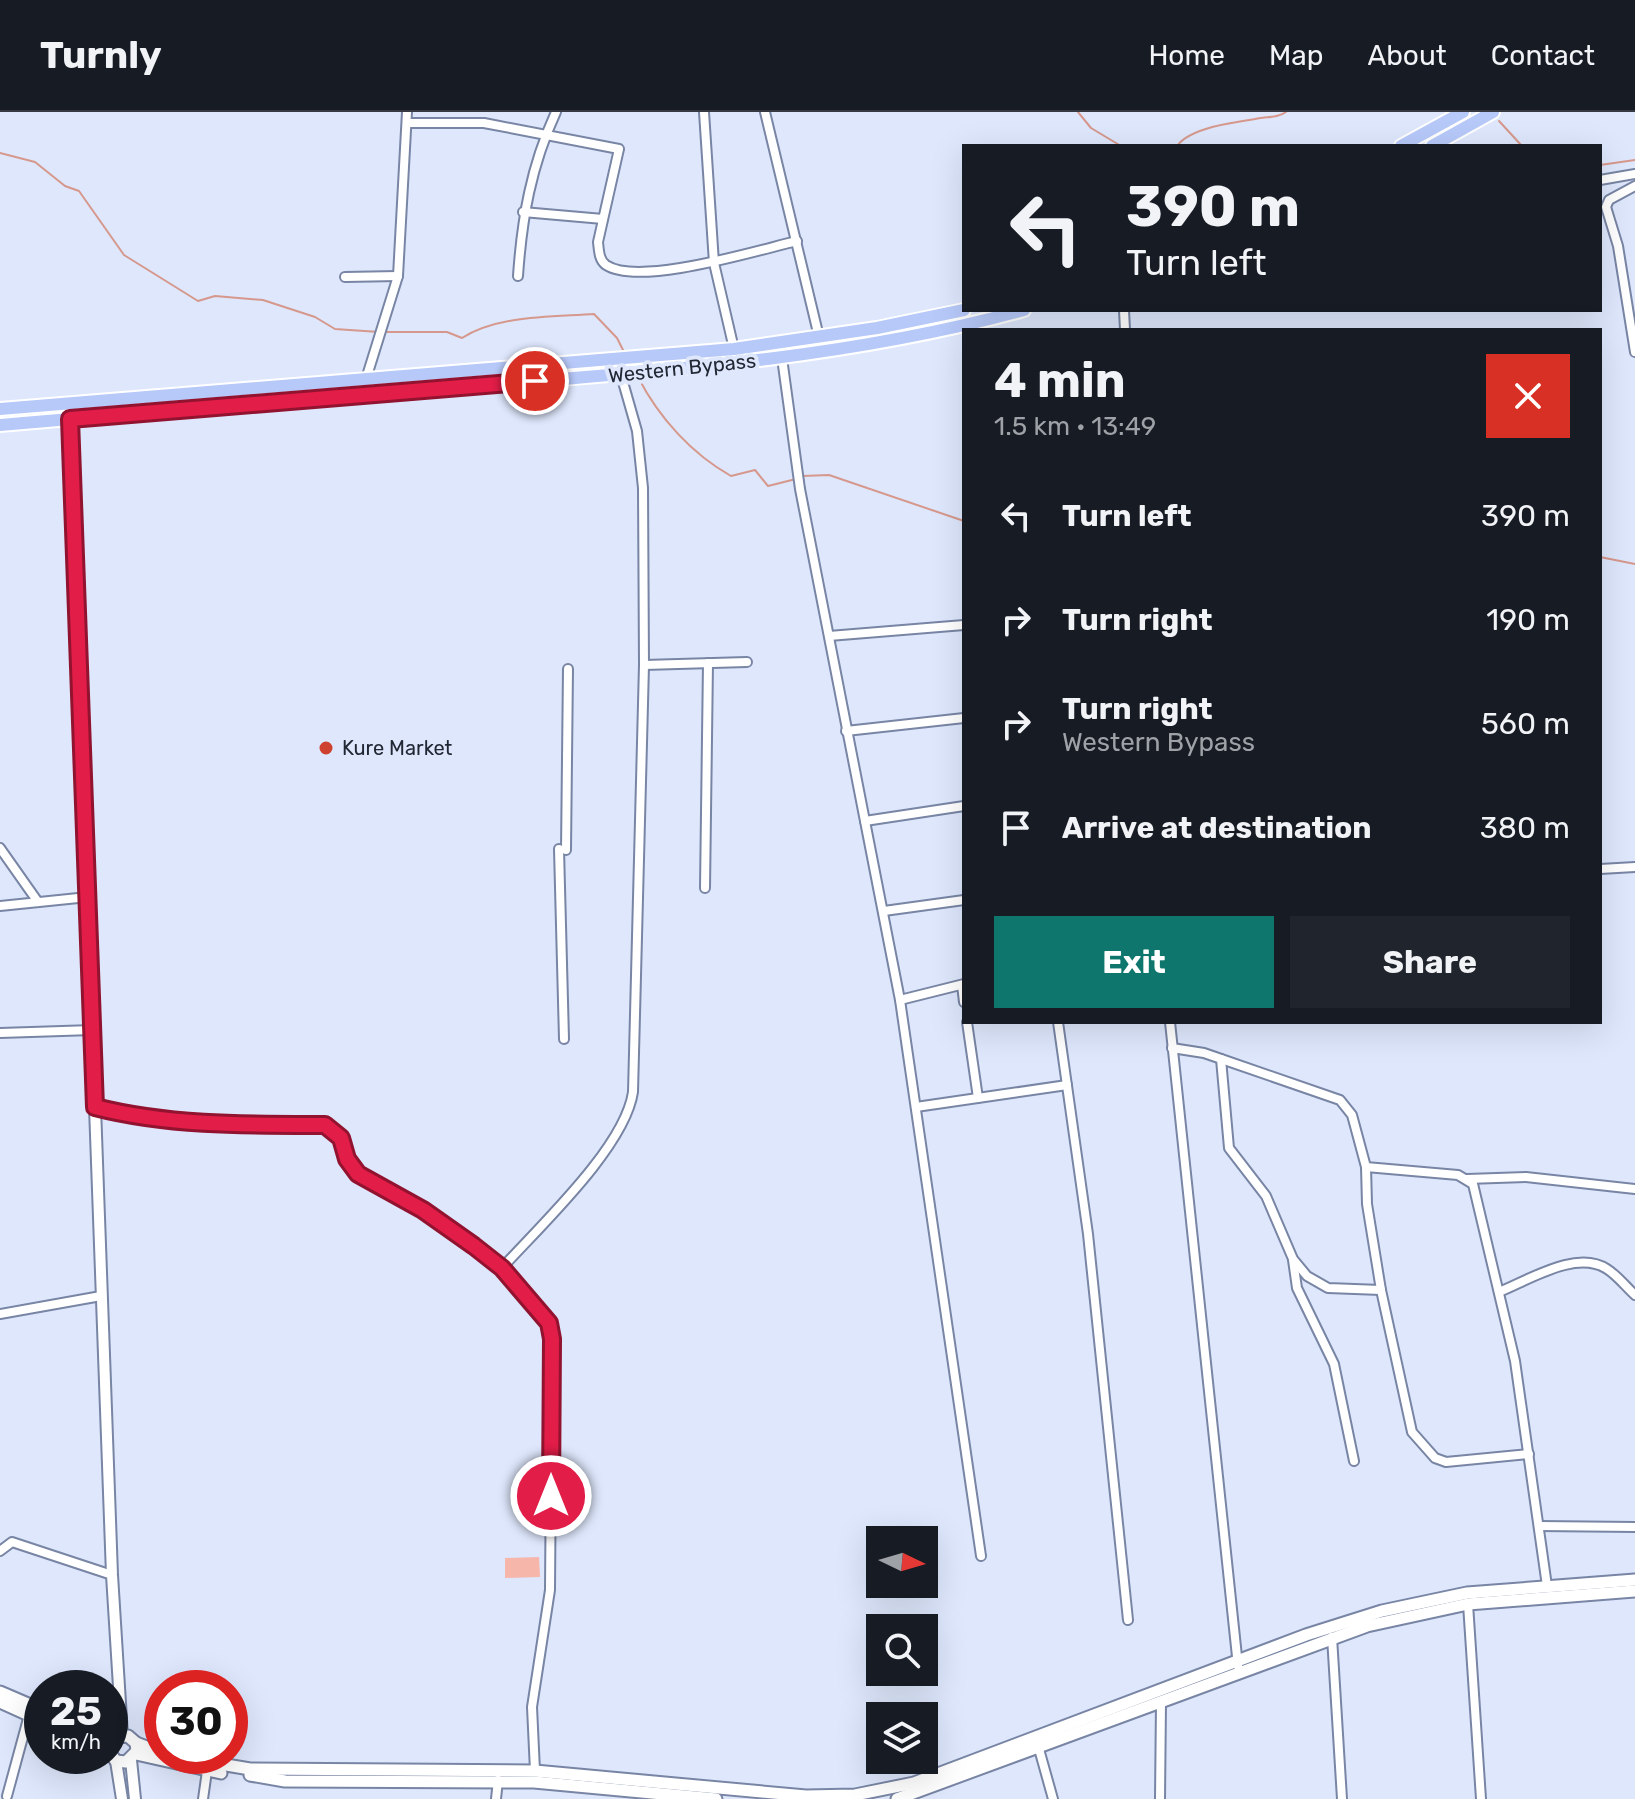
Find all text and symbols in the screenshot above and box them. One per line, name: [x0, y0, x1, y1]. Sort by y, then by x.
text: Turnly: [40, 32, 162, 78]
text: Home: [1148, 39, 1225, 72]
text: Map: [1269, 39, 1323, 72]
text: About: [1367, 39, 1447, 72]
text: Contact: [1491, 39, 1595, 72]
text: 390 m: [1126, 174, 1300, 240]
icon: left: [994, 176, 1098, 280]
text: Turn left: [1126, 241, 1267, 284]
pin: [501, 347, 569, 415]
street label: Western Bypass: [607, 348, 757, 388]
text: 4 min: [994, 352, 1126, 409]
button: close: [1486, 354, 1570, 438]
icon: arrive: [513, 359, 557, 403]
text: 1.5 km · 13:49: [994, 411, 1156, 442]
icon: left: [994, 494, 1038, 538]
text: Turn left: [1062, 498, 1192, 534]
text: 390 m: [1481, 498, 1570, 534]
icon: right: [994, 598, 1038, 642]
text: Turn right: [1062, 602, 1213, 638]
text: 190 m: [1486, 602, 1570, 638]
text: Turn right: [1062, 691, 1213, 727]
icon: right: [994, 702, 1038, 746]
text: 560 m: [1481, 706, 1570, 742]
text: Western Bypass: [1062, 727, 1255, 758]
place label: Kure Market: [342, 736, 453, 760]
marker: Kure Market: [317, 739, 335, 757]
icon: arrive: [994, 806, 1038, 850]
text: Arrive at destination: [1062, 810, 1372, 846]
text: 380 m: [1480, 810, 1570, 846]
button: Exit: [994, 916, 1274, 1008]
button: Share: [1290, 916, 1570, 1008]
position arrow: [509, 1454, 593, 1538]
north arrow: [866, 1526, 938, 1598]
map controls: [866, 1526, 938, 1774]
button: search: [866, 1614, 938, 1686]
speed limit sign: 30: [144, 1670, 248, 1774]
text: 25: [50, 1688, 102, 1735]
button: layers: [866, 1702, 938, 1774]
text: km/h: [51, 1730, 101, 1754]

